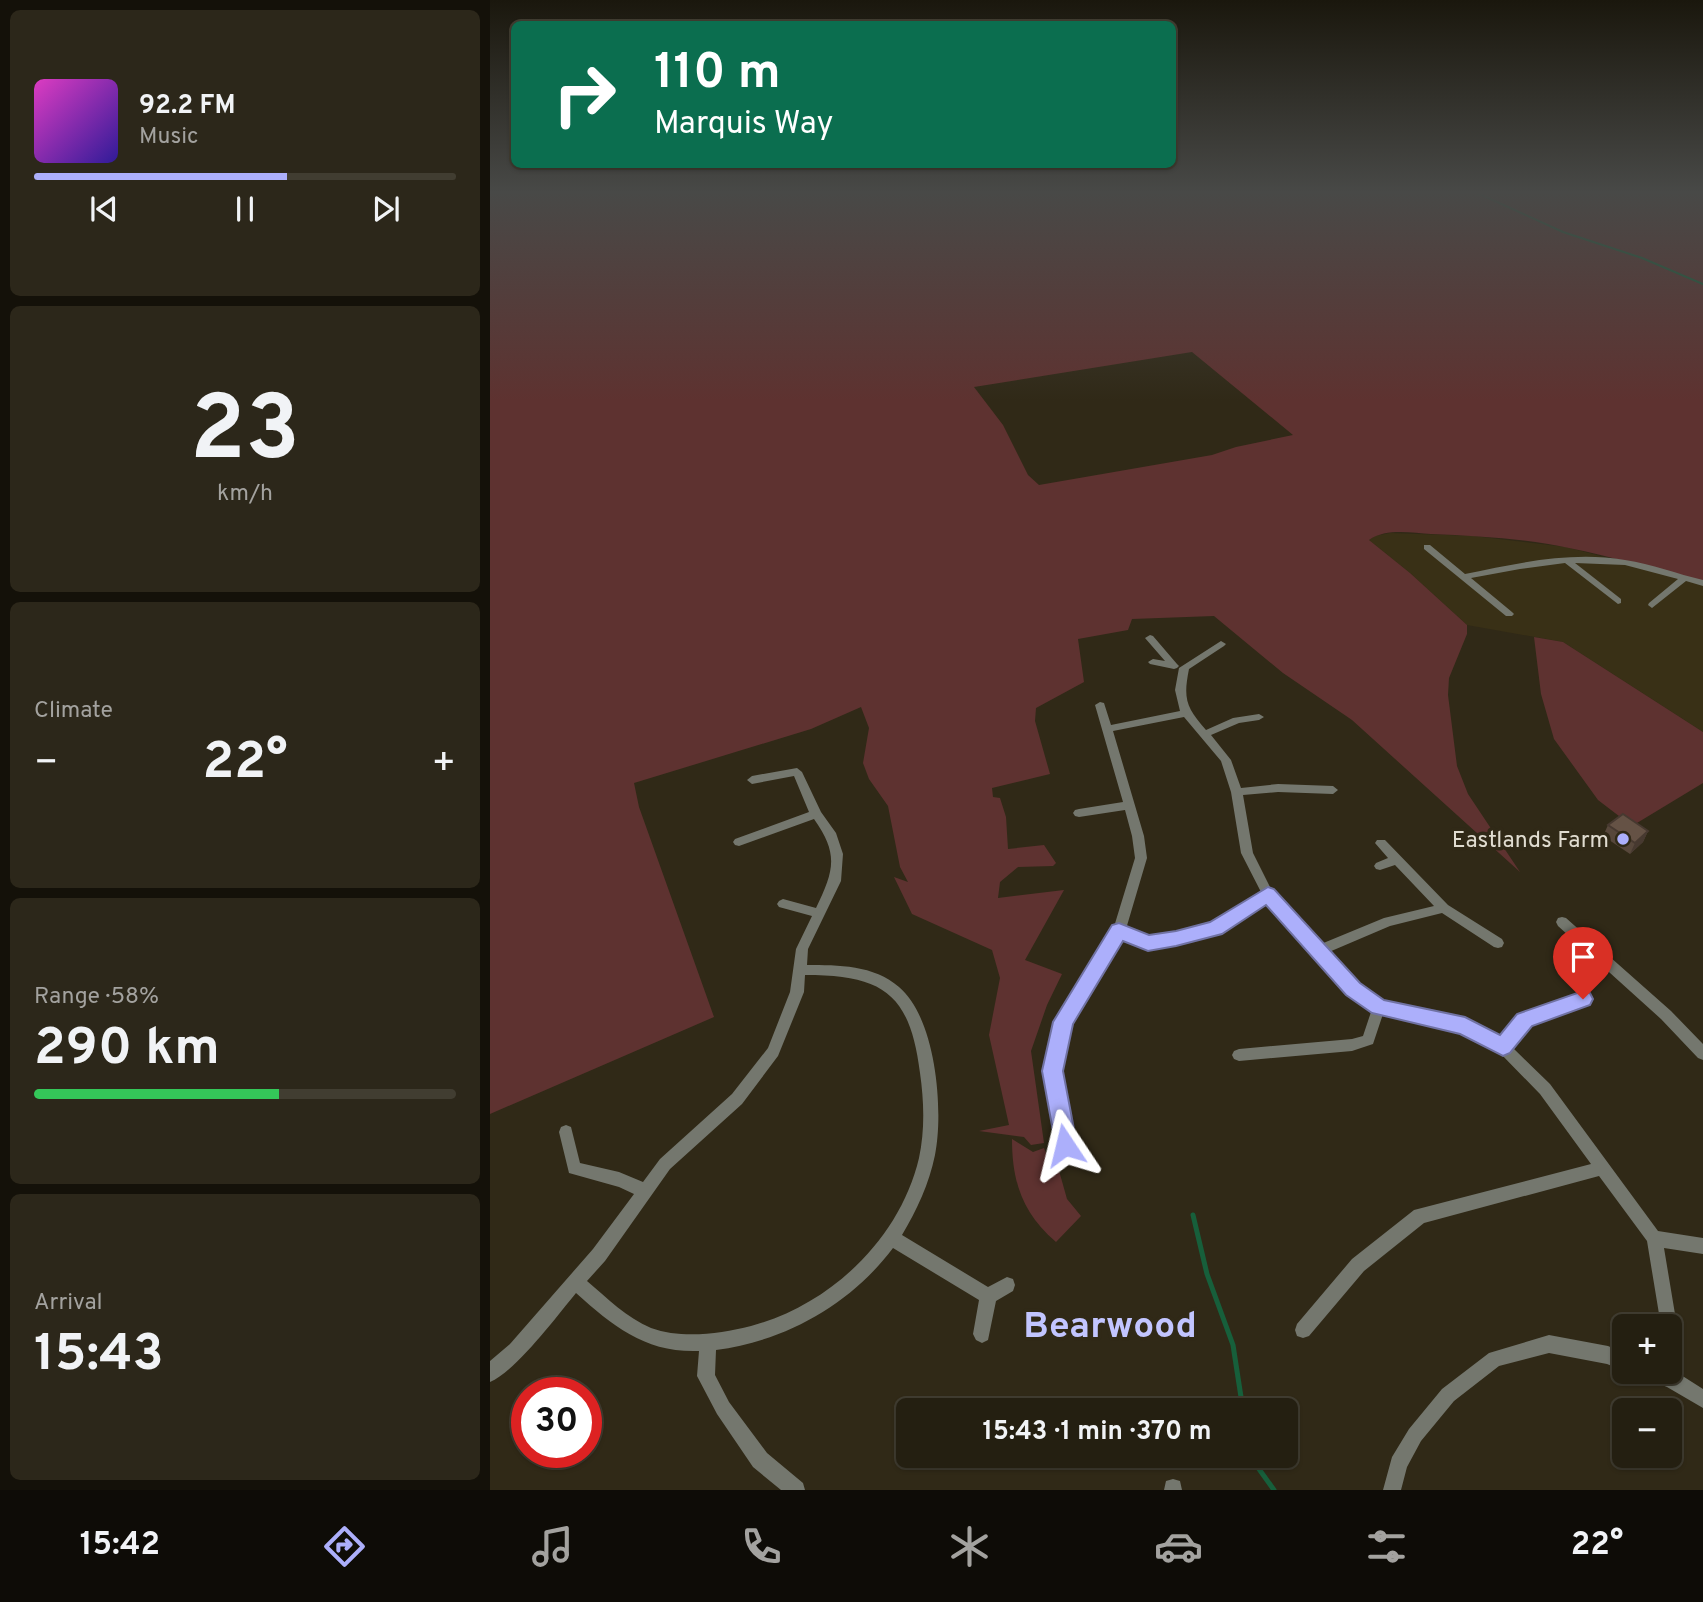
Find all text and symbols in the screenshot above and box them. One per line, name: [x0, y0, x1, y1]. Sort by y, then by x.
text: 110 m: [654, 44, 781, 106]
icon: right: [539, 49, 630, 140]
text: 92.2 FM: [139, 90, 236, 123]
text: Marquis Way: [654, 105, 834, 145]
text: Music: [139, 123, 199, 152]
icon: previous: [85, 190, 123, 228]
icon: pause: [226, 190, 264, 228]
icon: next: [367, 190, 405, 228]
text: 23: [190, 377, 300, 492]
text: km/h: [217, 480, 273, 509]
text: Climate: [34, 697, 113, 726]
text: 22°: [202, 731, 288, 797]
text: −: [34, 740, 59, 789]
text: +: [431, 740, 456, 789]
place label: Eastlands Farm: [1452, 827, 1609, 856]
marker: Eastlands Farm: [1615, 831, 1631, 847]
pin: [1553, 927, 1613, 999]
icon: arrive: [1564, 938, 1602, 976]
text: Range · 58%: [34, 983, 159, 1012]
text: 290 km: [34, 1017, 220, 1083]
position arrow: [1028, 1108, 1102, 1182]
text: Arrival: [34, 1289, 103, 1318]
district label: Bearwood: [1023, 1304, 1197, 1351]
map controls: [1612, 1314, 1682, 1468]
button: +: [1612, 1314, 1682, 1384]
text: 15:43: [34, 1323, 164, 1389]
speed limit sign: 30: [511, 1377, 602, 1468]
button: −: [1612, 1398, 1682, 1468]
text: 15:43 · 1 min · 370 m: [983, 1416, 1211, 1449]
icon: directions: [320, 1522, 369, 1571]
icon: music: [528, 1522, 577, 1571]
icon: phone: [737, 1522, 786, 1571]
icon: climate: [945, 1522, 994, 1571]
icon: car: [1154, 1522, 1203, 1571]
icon: filters: [1362, 1522, 1411, 1571]
text: 15:42: [80, 1526, 160, 1566]
text: 22°: [1571, 1526, 1623, 1566]

